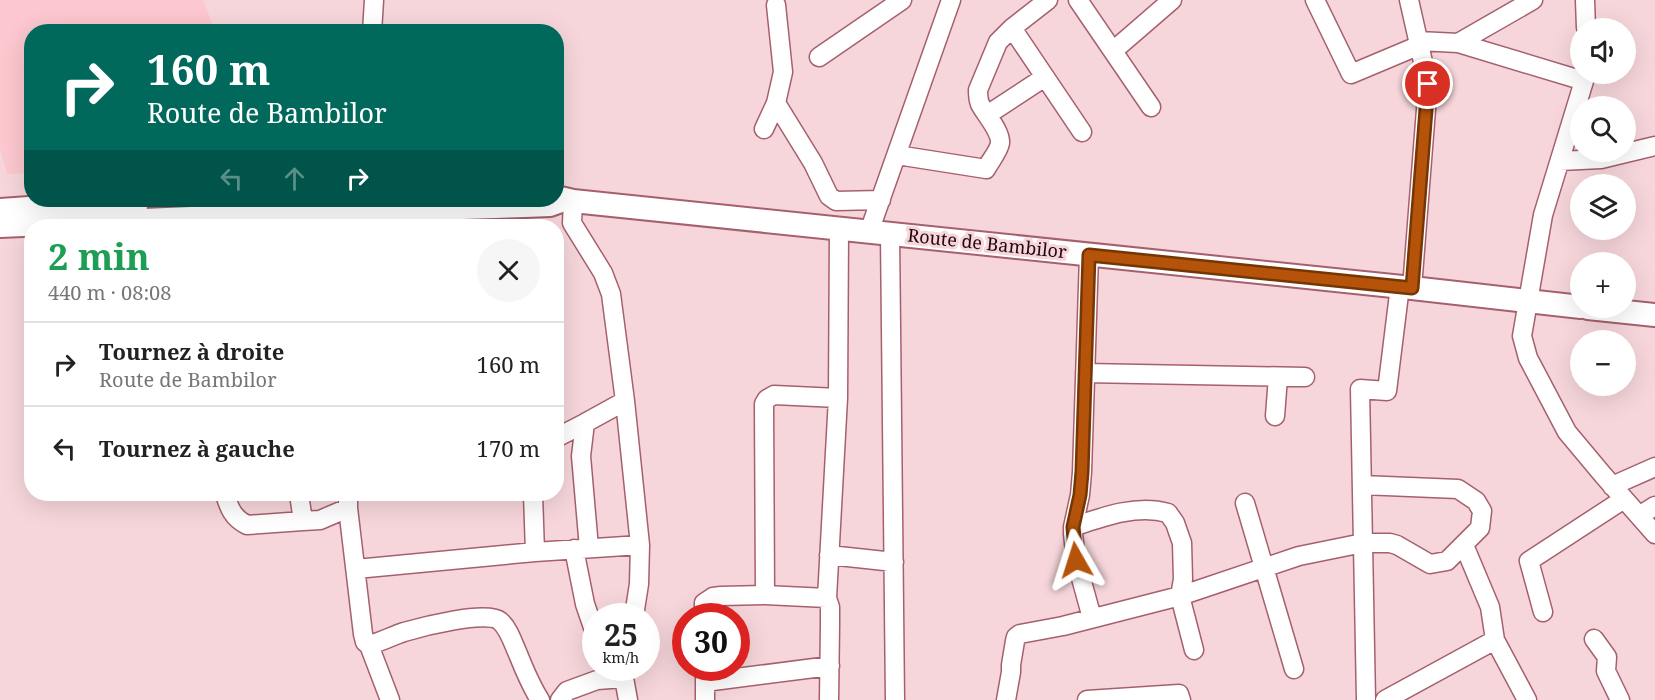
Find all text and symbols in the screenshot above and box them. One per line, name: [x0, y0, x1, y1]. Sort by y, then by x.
map controls: [1570, 18, 1636, 396]
button: sound: [1570, 18, 1636, 84]
text: 160 m: [147, 40, 271, 97]
icon: right: [48, 48, 126, 126]
pin: [1402, 58, 1453, 109]
icon: arrive: [1411, 67, 1444, 100]
text: Route de Bambilor: [147, 94, 387, 131]
button: search: [1570, 96, 1636, 162]
icon: left: [215, 162, 248, 195]
icon: ahead: [278, 162, 311, 195]
icon: right: [341, 162, 374, 195]
button: layers: [1570, 174, 1636, 240]
street label: Route de Bambilor: [906, 223, 1068, 263]
text: 2 min: [48, 232, 150, 281]
button: close: [477, 239, 540, 302]
button: +: [1570, 252, 1636, 318]
text: 440 m · 08:08: [48, 279, 171, 306]
button: −: [1570, 330, 1636, 396]
text: Tournez à droite: [99, 336, 284, 366]
icon: right: [48, 348, 81, 381]
text: 160 m: [477, 349, 540, 379]
text: Route de Bambilor: [99, 366, 277, 393]
icon: left: [48, 432, 81, 465]
text: Tournez à gauche: [99, 433, 295, 463]
text: 170 m: [477, 433, 540, 463]
position arrow: [1044, 528, 1108, 592]
speed limit sign: 30: [672, 603, 750, 681]
text: 25: [604, 614, 638, 655]
text: km/h: [603, 647, 639, 667]

